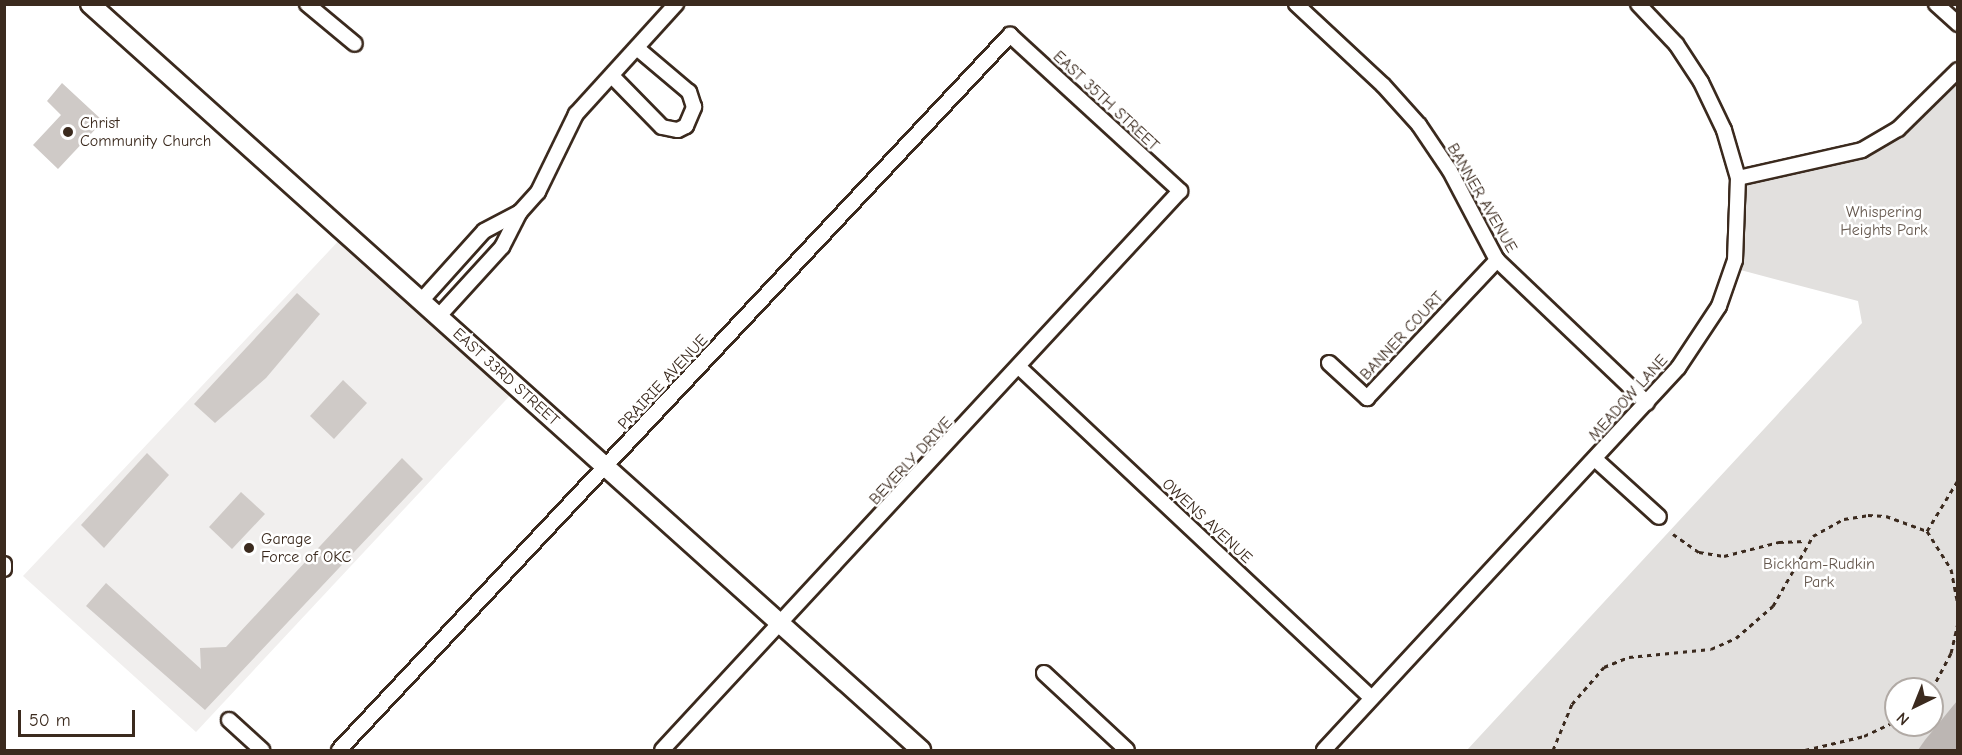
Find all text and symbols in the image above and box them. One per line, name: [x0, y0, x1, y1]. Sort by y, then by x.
street label: EAST 35TH STREET: [1049, 47, 1163, 155]
place label: Christ Community Church: [80, 113, 211, 151]
marker: Christ Community Church: [61, 125, 75, 139]
street label: BANNER AVENUE: [1443, 140, 1521, 256]
park label: Whispering Heights Park: [1840, 202, 1928, 240]
street label: BANNER COURT: [1356, 288, 1448, 384]
street label: EAST 33RD STREET: [449, 324, 563, 430]
street label: PRAIRIE AVENUE: [614, 331, 712, 433]
street label: MEADOW LANE: [1584, 351, 1672, 445]
street label: BEVERLY DRIVE: [865, 413, 957, 509]
street label: OWENS AVENUE: [1158, 474, 1256, 568]
place label: Garage Force of OKC: [261, 529, 351, 567]
marker: Garage Force of OKC: [242, 541, 256, 555]
park label: Bickham-Rudkin Park: [1763, 554, 1875, 592]
north arrow: [1884, 677, 1944, 737]
scale bar: [21, 698, 138, 736]
text: N: [1893, 709, 1913, 729]
text: 50 m: [29, 710, 71, 731]

